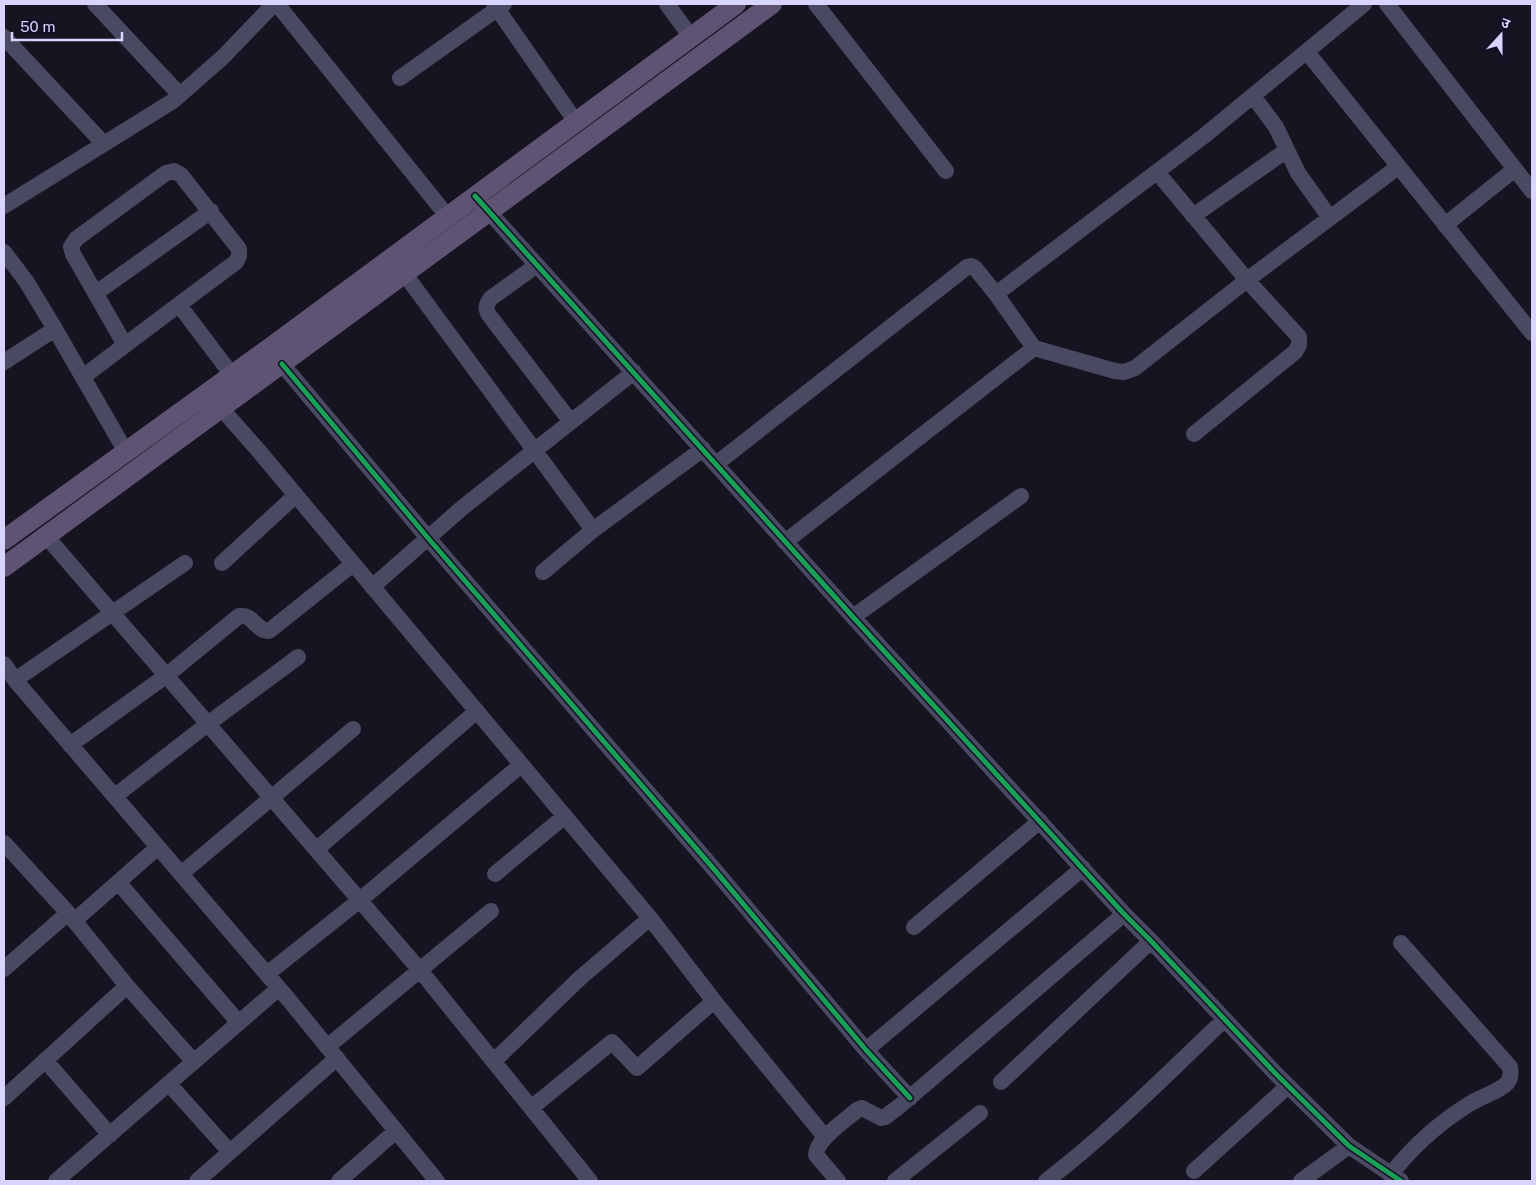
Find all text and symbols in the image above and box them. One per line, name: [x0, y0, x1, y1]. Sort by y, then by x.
scale bar: [12, 10, 122, 42]
north arrow: [1476, 10, 1526, 60]
text: उ: [1499, 14, 1513, 32]
text: 50 m: [20, 18, 55, 35]

